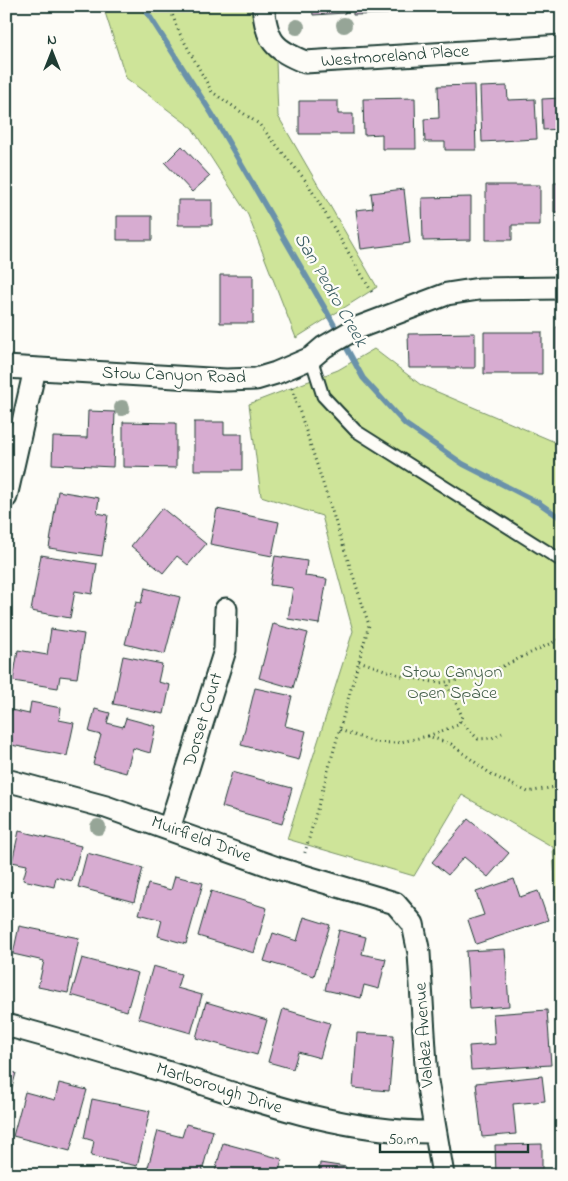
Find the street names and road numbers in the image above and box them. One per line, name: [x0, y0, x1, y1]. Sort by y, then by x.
street label: Westmoreland Place: [320, 39, 471, 75]
street label: Stow Canyon Road: [101, 360, 247, 392]
street label: Dorset Court: [177, 670, 231, 771]
street label: Muirfield Drive: [147, 810, 256, 870]
street label: Valdez Avenue: [408, 981, 442, 1089]
street label: Marlborough Drive: [152, 1056, 286, 1123]

